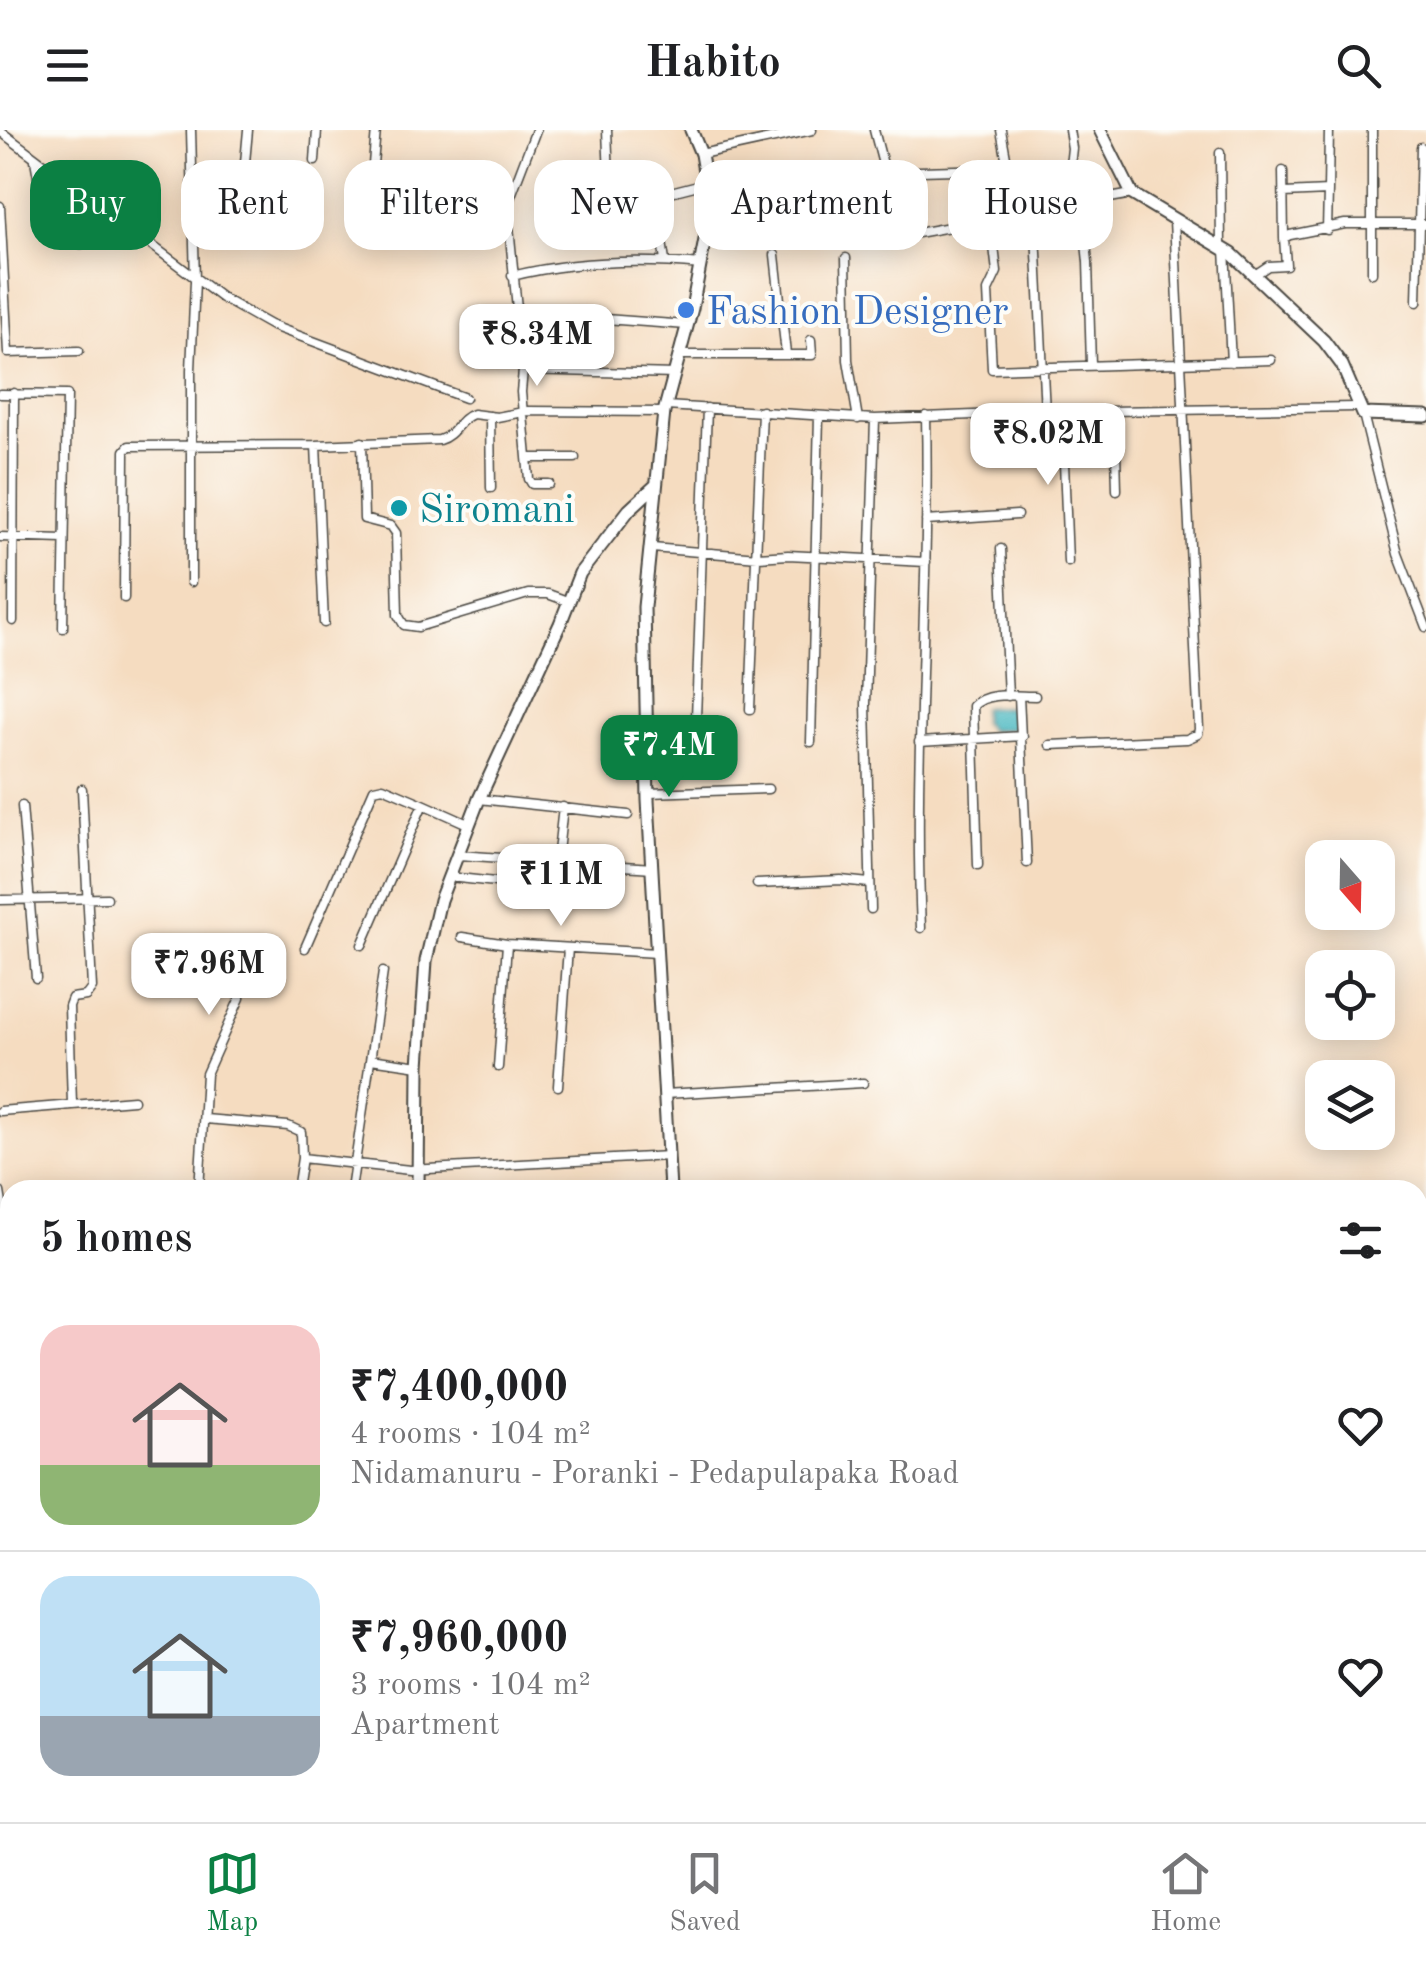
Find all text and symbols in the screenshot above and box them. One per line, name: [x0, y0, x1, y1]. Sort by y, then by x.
icon: menu: [40, 38, 95, 93]
icon: search: [1331, 38, 1386, 93]
text: Habito: [645, 42, 781, 87]
chip: Buy: [30, 160, 161, 250]
chip: Rent: [181, 160, 324, 250]
chip: Filters: [344, 160, 514, 250]
chip: New: [534, 160, 674, 250]
chip: Apartment: [694, 160, 928, 250]
chip: House: [948, 160, 1113, 250]
place label: Fashion Designer: [706, 294, 1009, 334]
marker: Fashion Designer: [675, 299, 697, 321]
pin: ₹8.34M: [456, 304, 618, 389]
text: ₹8.34M: [481, 320, 593, 352]
pin: ₹8.02M: [967, 403, 1129, 488]
text: ₹8.02M: [992, 419, 1104, 451]
place label: Siromani: [419, 492, 575, 532]
marker: Siromani: [388, 497, 410, 519]
pin: ₹7.4M: [599, 715, 739, 800]
text: ₹7.4M: [623, 731, 715, 763]
north arrow: [1305, 840, 1395, 930]
map controls: [1305, 840, 1395, 1150]
pin: ₹11M: [502, 844, 620, 929]
text: ₹11M: [519, 860, 603, 892]
pin: ₹7.96M: [128, 933, 290, 1018]
text: ₹7.96M: [153, 949, 265, 981]
button: locate: [1305, 950, 1395, 1040]
button: layers: [1305, 1060, 1395, 1150]
icon: filters: [1333, 1213, 1388, 1268]
text: 5 homes: [40, 1219, 192, 1261]
icon: home: [120, 1365, 240, 1485]
text: ₹7,400,000: [350, 1368, 568, 1410]
icon: heart: [1333, 1398, 1388, 1453]
text: 4 rooms · 104 m²: [350, 1419, 591, 1451]
text: Nidamanuru - Poranki - Pedapulapaka Road: [350, 1459, 959, 1491]
icon: home: [120, 1616, 240, 1736]
text: ₹7,960,000: [350, 1619, 568, 1661]
icon: heart: [1333, 1649, 1388, 1704]
text: 3 rooms · 104 m²: [350, 1670, 591, 1702]
text: Apartment: [350, 1710, 500, 1742]
tab: Map: [205, 1846, 260, 1941]
tab: Saved: [669, 1846, 741, 1941]
tab: Home: [1150, 1846, 1221, 1941]

